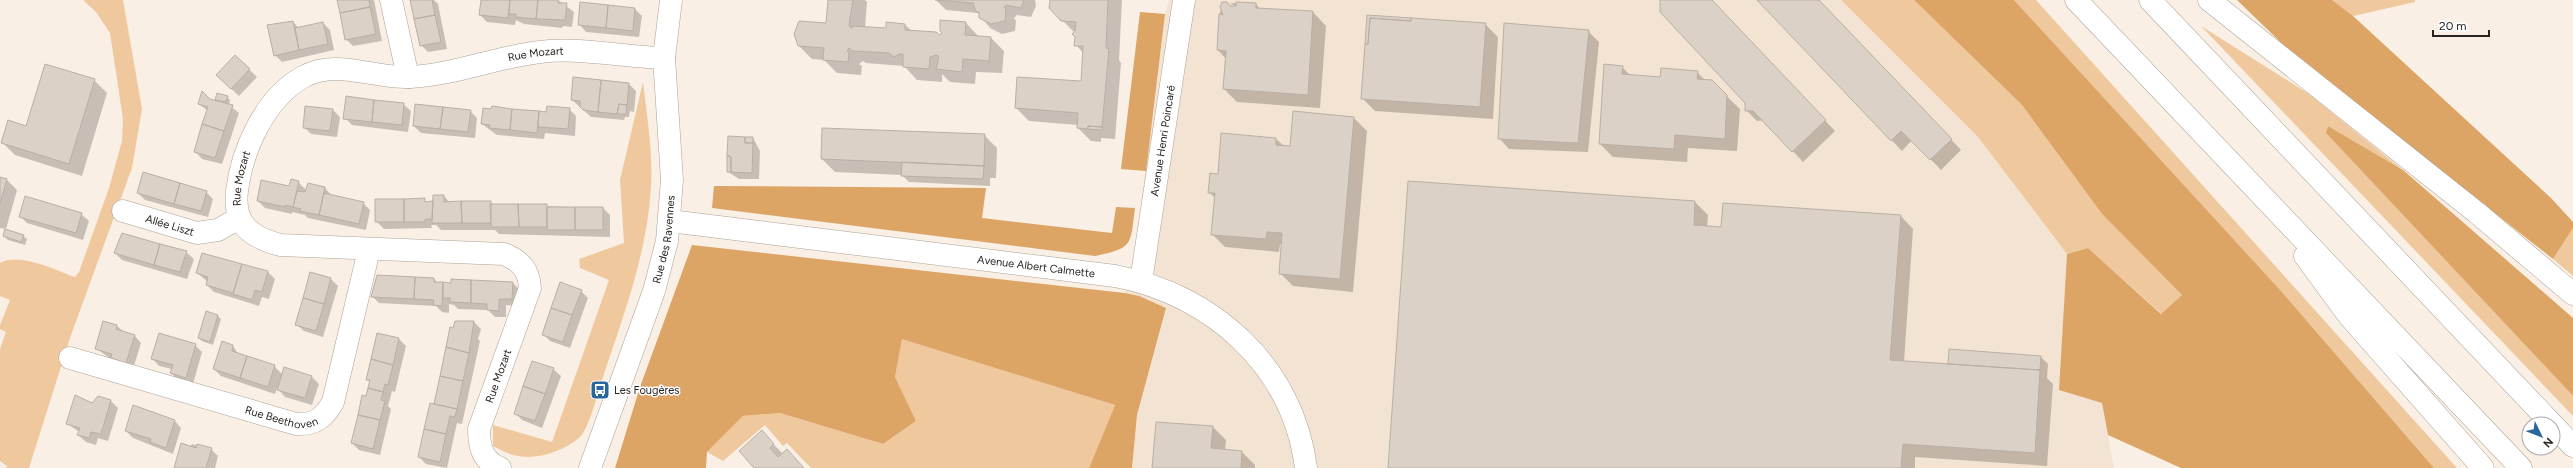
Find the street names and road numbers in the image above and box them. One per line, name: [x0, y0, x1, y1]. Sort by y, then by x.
street label: Rue Mozart: [506, 44, 564, 64]
street label: Avenue Henri Poincaré: [1148, 84, 1177, 197]
street label: Rue Mozart: [230, 149, 253, 206]
street label: Rue des Ravennes: [650, 195, 677, 285]
street label: Allée Liszt: [144, 212, 196, 238]
street label: Avenue Albert Calmette: [977, 253, 1096, 280]
street label: Rue Mozart: [482, 347, 514, 405]
street label: Rue Beethoven: [243, 403, 320, 431]

